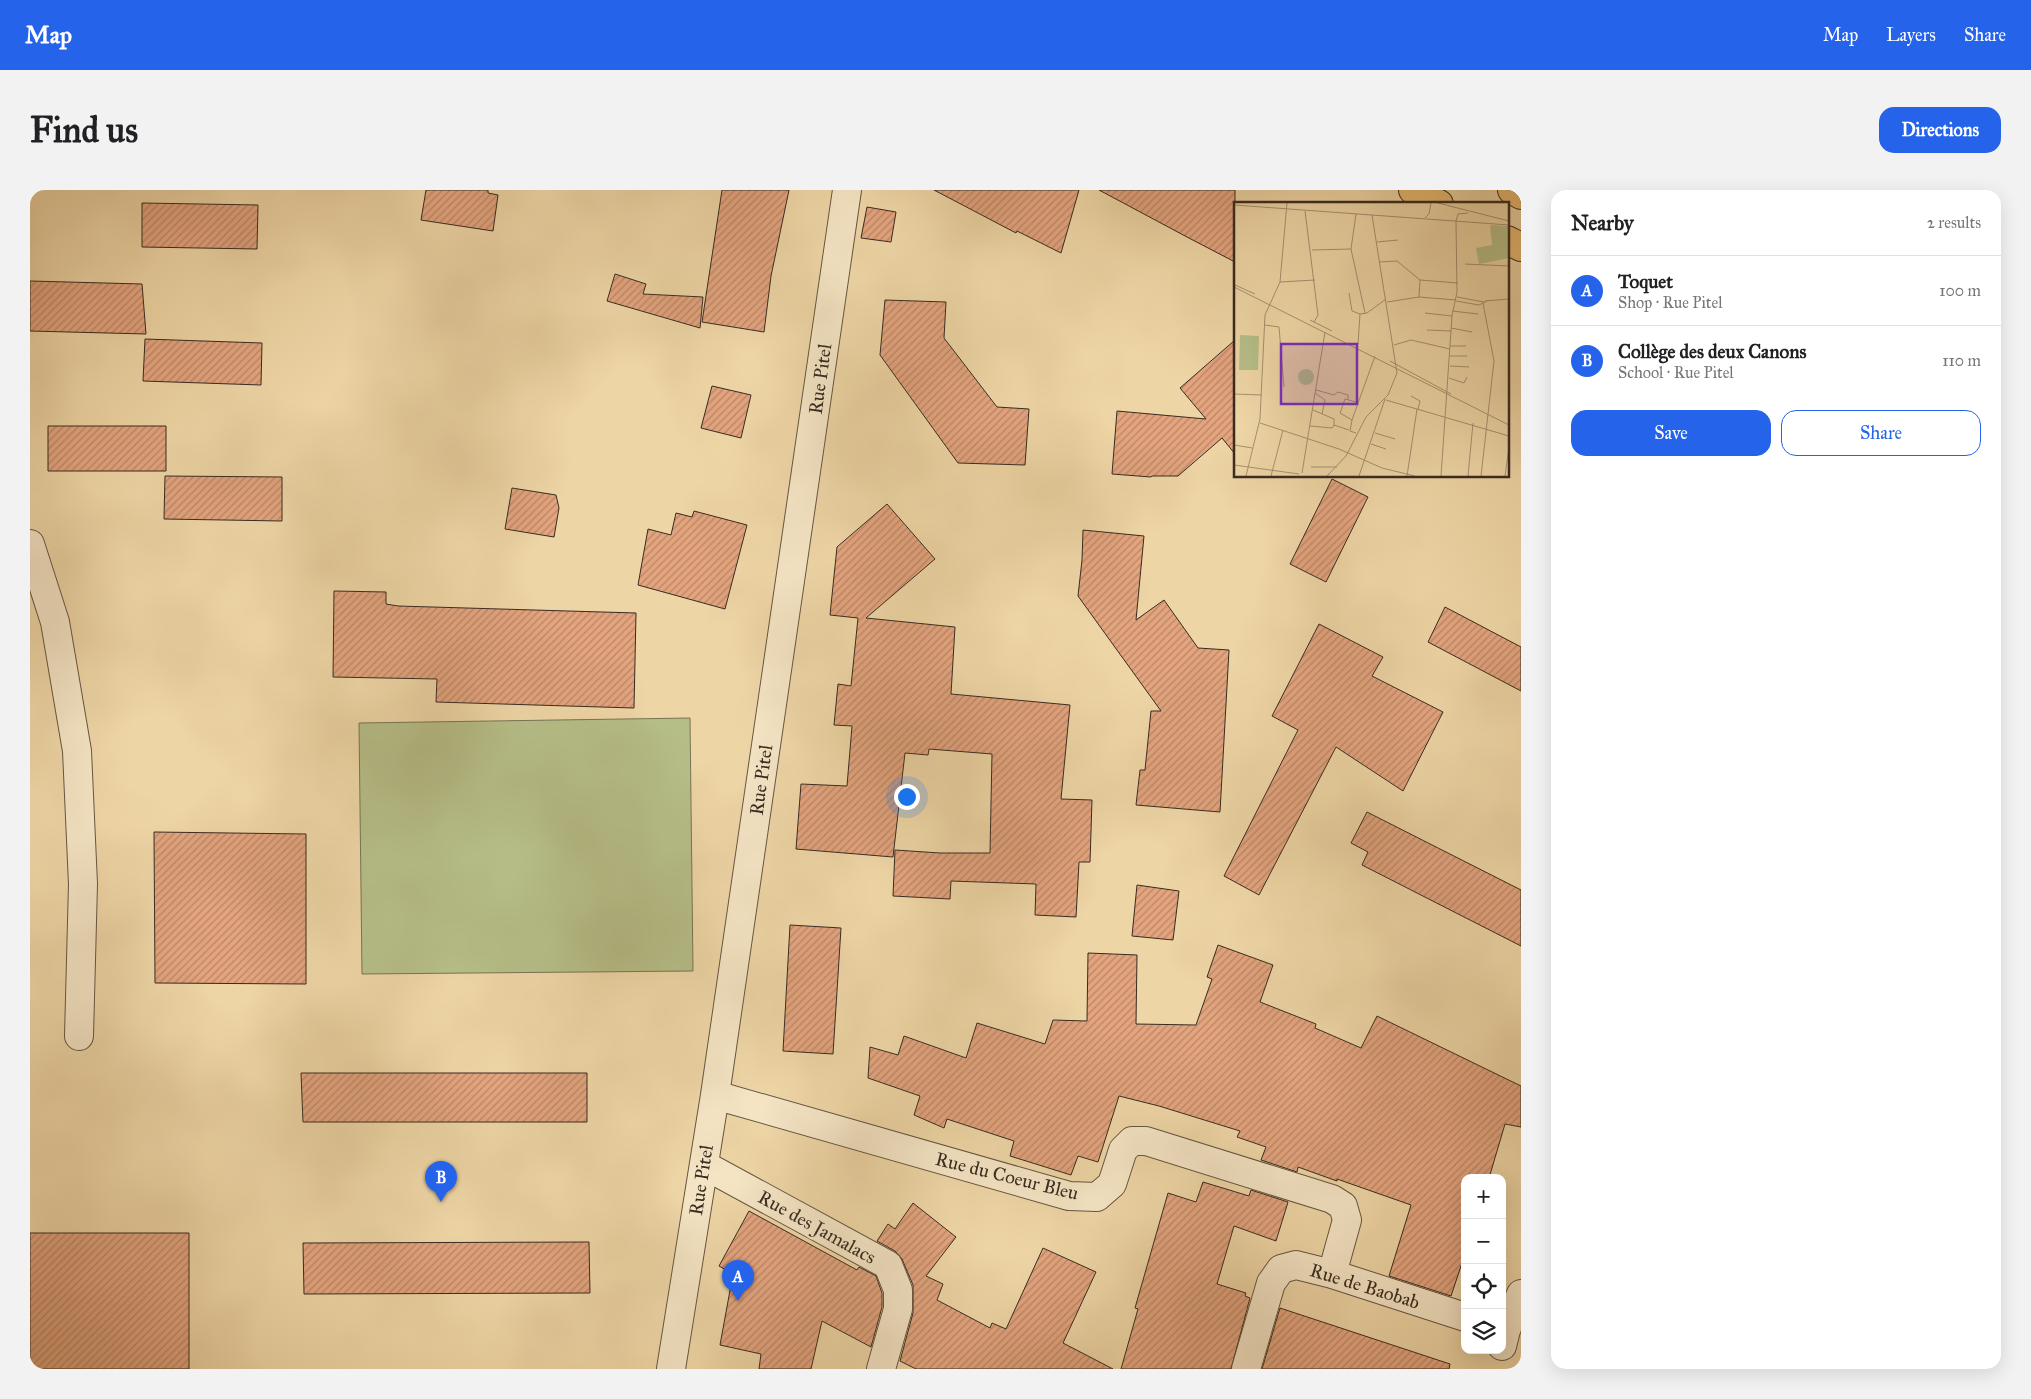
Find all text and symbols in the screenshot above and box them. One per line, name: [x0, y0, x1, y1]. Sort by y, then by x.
text: Map: [25, 20, 72, 50]
text: Map: [1823, 24, 1858, 46]
text: Layers: [1886, 24, 1936, 46]
text: Share: [1964, 24, 2006, 46]
button: Directions: [1879, 107, 2001, 153]
text: Find us: [30, 109, 138, 152]
inset map: [1234, 202, 1508, 478]
text: Nearby: [1571, 210, 1634, 236]
text: 2 results: [1927, 213, 1981, 232]
text: Toquet: [1618, 270, 1673, 293]
text: A: [1582, 281, 1592, 300]
text: 100 m: [1939, 281, 1981, 300]
text: Shop · Rue Pitel: [1618, 293, 1723, 312]
text: Collège des deux Canons: [1618, 340, 1806, 363]
street label: Rue Pitel: [804, 341, 836, 416]
text: B: [1582, 351, 1592, 370]
text: 110 m: [1942, 351, 1981, 370]
text: School · Rue Pitel: [1618, 363, 1734, 382]
button: Save: [1571, 410, 1771, 456]
button: Share: [1781, 410, 1981, 456]
street label: Rue Pitel: [745, 742, 777, 817]
your location: [894, 784, 920, 810]
street label: Rue Pitel: [684, 1142, 718, 1217]
street label: Rue du Coeur Bleu: [933, 1147, 1081, 1205]
pin: B: [425, 1161, 457, 1202]
map controls: [1461, 1174, 1506, 1354]
button: +: [1461, 1174, 1506, 1219]
street label: Rue des Jamalacs: [754, 1185, 880, 1270]
button: −: [1461, 1219, 1506, 1264]
street label: Rue de Baobab: [1307, 1258, 1423, 1314]
pin: A: [722, 1260, 754, 1301]
button: locate: [1461, 1264, 1506, 1309]
button: layers: [1461, 1309, 1506, 1354]

